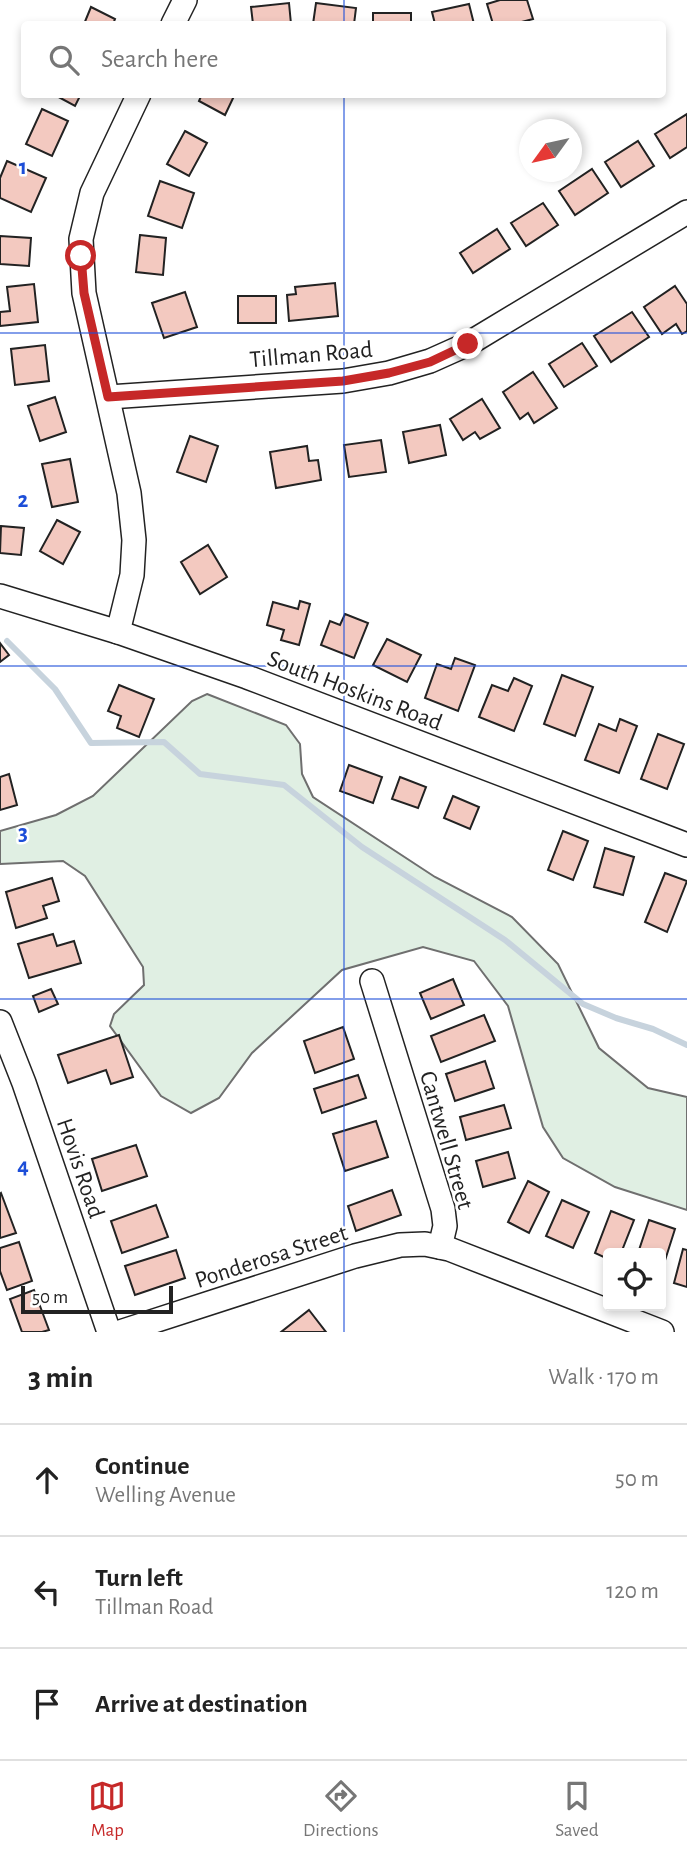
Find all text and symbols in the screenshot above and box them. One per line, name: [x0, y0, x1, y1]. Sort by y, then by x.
search box: [21, 21, 666, 98]
icon: search: [45, 41, 83, 79]
text: Search here: [101, 46, 219, 72]
north arrow: [519, 119, 582, 182]
text: 1: [19, 156, 27, 179]
route start: [65, 240, 96, 271]
route end: [452, 328, 483, 359]
street label: Tillman Road: [248, 338, 374, 372]
text: 2: [18, 489, 29, 512]
street label: South Hoskins Road: [264, 647, 445, 735]
text: 3: [18, 822, 28, 845]
street label: Cantwell Street: [415, 1068, 477, 1212]
street label: Hovis Road: [52, 1115, 108, 1221]
text: 4: [17, 1155, 29, 1178]
street label: Ponderosa Street: [192, 1221, 351, 1293]
map controls: [603, 1248, 666, 1311]
button: locate: [603, 1248, 666, 1311]
scale bar: [21, 1283, 173, 1315]
text: 50 m: [32, 1288, 68, 1307]
text: 3 min: [28, 1363, 93, 1393]
text: Walk · 170 m: [548, 1366, 659, 1389]
text: Continue: [95, 1453, 190, 1479]
icon: ahead: [28, 1461, 66, 1499]
text: 50 m: [615, 1468, 659, 1491]
text: Welling Avenue: [95, 1484, 236, 1507]
text: Turn left: [95, 1565, 183, 1591]
icon: left: [28, 1573, 66, 1611]
text: 120 m: [606, 1580, 659, 1603]
text: Tillman Road: [95, 1596, 213, 1619]
icon: arrive: [28, 1685, 66, 1723]
text: Arrive at destination: [95, 1691, 308, 1717]
tab: Map: [88, 1777, 126, 1842]
tab: Directions: [303, 1777, 379, 1842]
tab: Saved: [555, 1777, 599, 1842]

